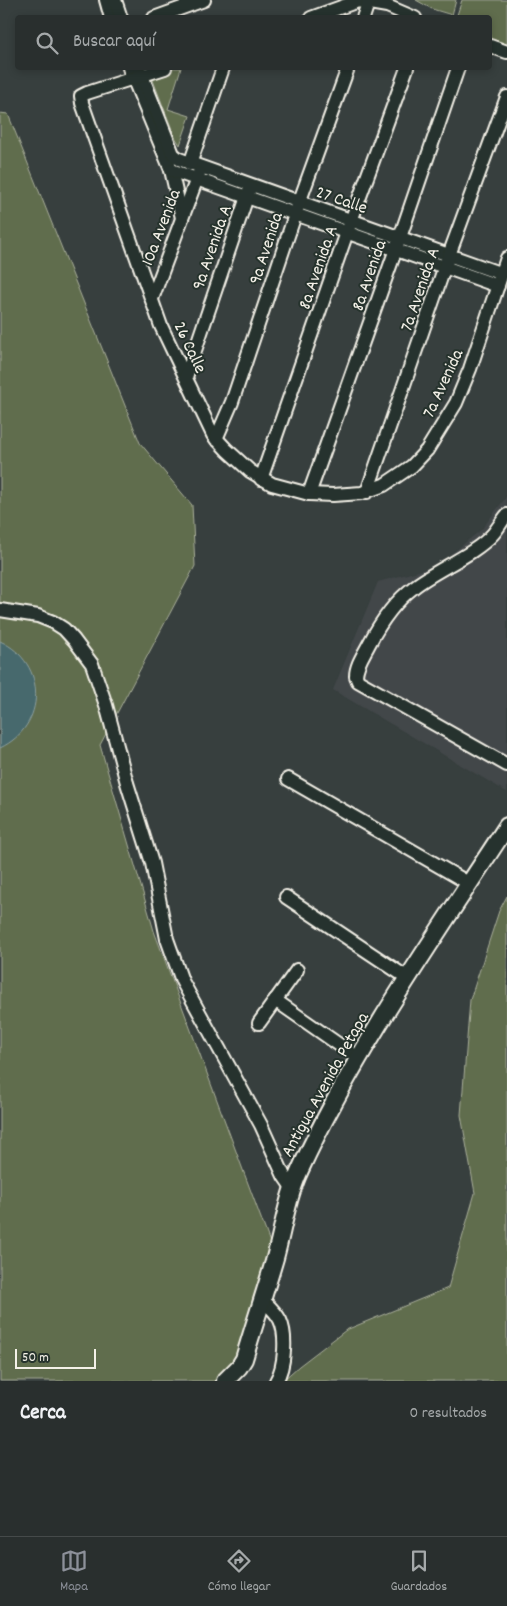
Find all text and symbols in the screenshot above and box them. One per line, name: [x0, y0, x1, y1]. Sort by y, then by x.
search box: [15, 15, 492, 70]
icon: search: [33, 29, 61, 57]
text: Buscar aquí: [73, 29, 155, 56]
street label: 27 Calle: [312, 181, 370, 222]
street label: 10a Avenida: [136, 186, 189, 270]
street label: 9a Avenida A: [187, 202, 240, 294]
street label: 9a Avenida: [244, 209, 291, 288]
street label: 8a Avenida A: [293, 222, 345, 313]
street label: 8a Avenida: [347, 236, 394, 315]
street label: 7a Avenida A: [395, 244, 447, 335]
street label: 26 Calle: [166, 318, 212, 378]
street label: 7a Avenida: [417, 345, 471, 423]
street label: Antigua Avenida Petapa: [276, 1008, 377, 1162]
scale bar: [15, 1346, 96, 1369]
text: 50 m: [22, 1348, 49, 1368]
text: Cerca: [20, 1399, 66, 1429]
text: 0 resultados: [409, 1402, 487, 1425]
tab: Mapa: [60, 1547, 88, 1597]
tab: Cómo llegar: [208, 1547, 271, 1597]
tab: Guardados: [390, 1547, 447, 1597]

